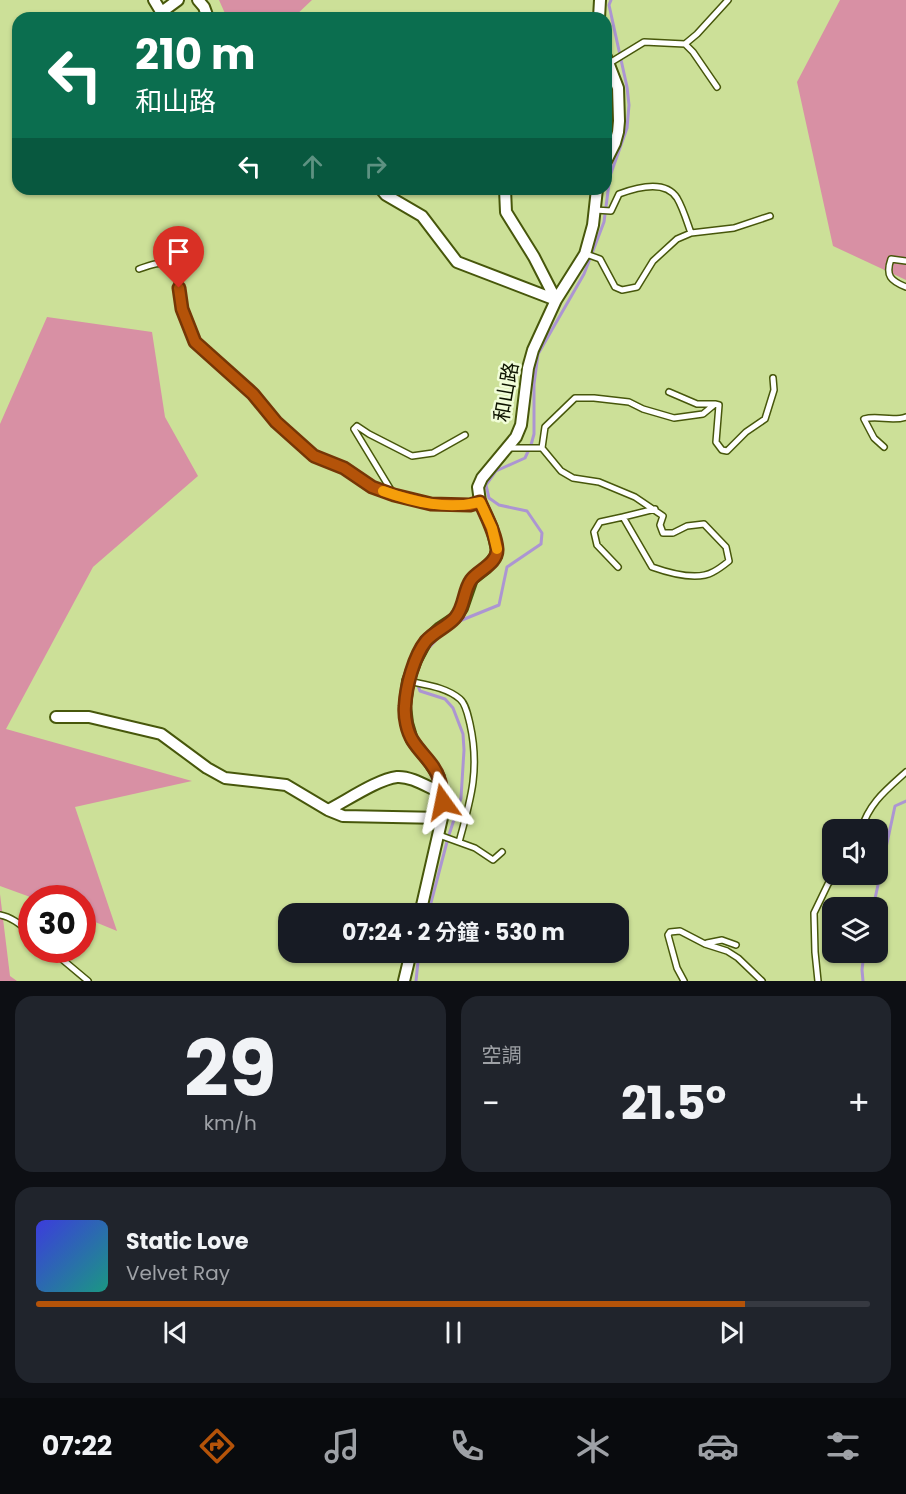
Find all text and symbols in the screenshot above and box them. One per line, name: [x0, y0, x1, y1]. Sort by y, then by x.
text: 210 m: [135, 25, 256, 84]
icon: left: [36, 36, 114, 114]
text: 和山路: [135, 83, 216, 120]
icon: left: [233, 150, 266, 183]
icon: ahead: [296, 150, 329, 183]
icon: right: [359, 150, 392, 183]
pin: [153, 226, 204, 288]
icon: arrive: [162, 235, 195, 268]
street label: 和山路: [487, 360, 525, 424]
position arrow: [411, 770, 475, 834]
map controls: [822, 819, 888, 963]
button: sound: [822, 819, 888, 885]
speed limit sign: 30: [18, 885, 96, 963]
button: layers: [822, 897, 888, 963]
text: 07:24 · 2 分鐘 · 530 m: [342, 917, 565, 948]
text: 29: [184, 1014, 277, 1123]
text: 空調: [482, 1041, 522, 1069]
text: 21.5°: [621, 1072, 726, 1135]
text: −: [482, 1080, 500, 1127]
text: +: [847, 1080, 870, 1127]
text: km/h: [204, 1109, 257, 1137]
text: Static Love: [126, 1226, 249, 1257]
text: Velvet Ray: [126, 1259, 230, 1287]
icon: previous: [159, 1316, 192, 1349]
icon: pause: [437, 1316, 470, 1349]
icon: next: [715, 1316, 748, 1349]
icon: directions: [196, 1425, 238, 1467]
icon: music: [321, 1425, 363, 1467]
icon: phone: [446, 1425, 488, 1467]
icon: climate: [572, 1425, 614, 1467]
icon: car: [697, 1425, 739, 1467]
icon: filters: [822, 1425, 864, 1467]
text: 07:22: [42, 1427, 112, 1464]

